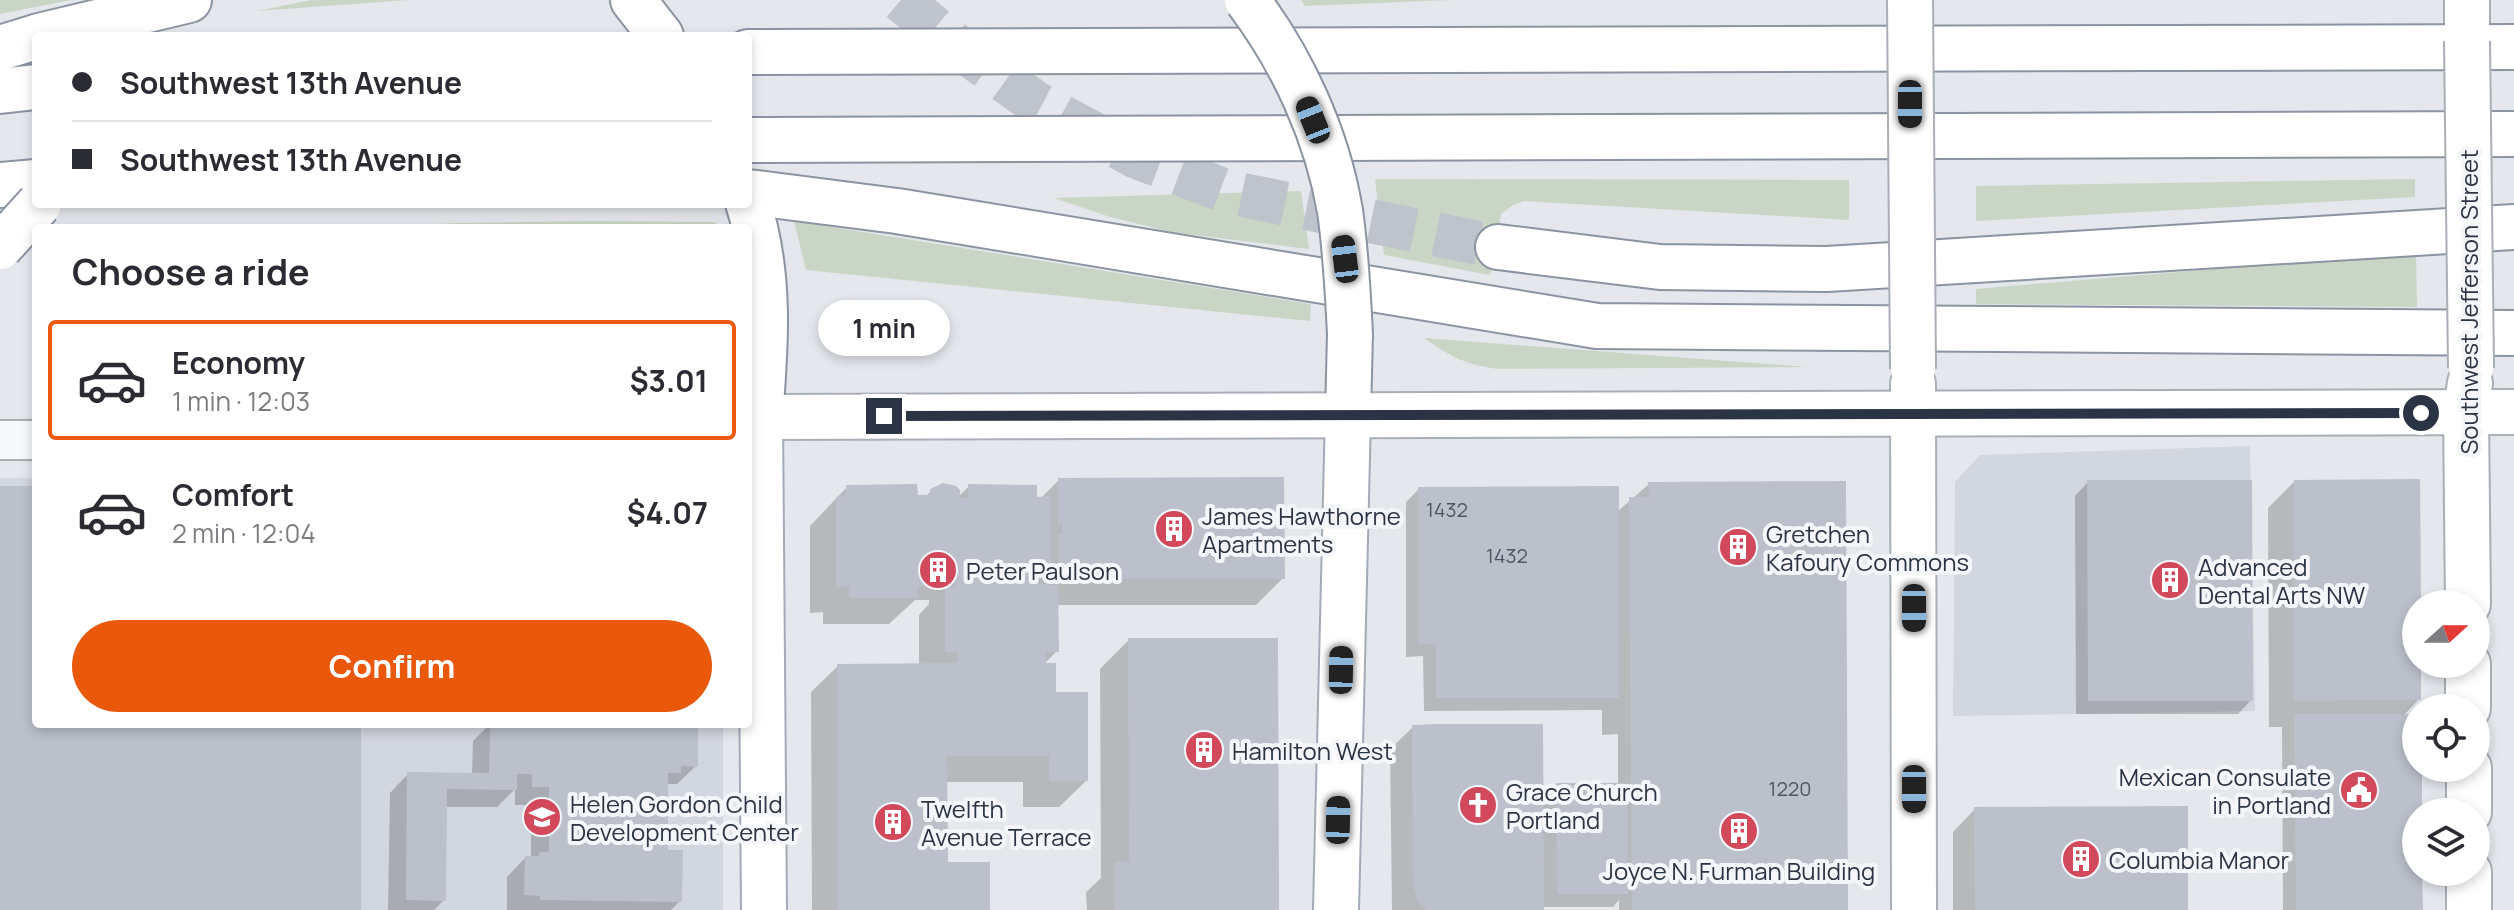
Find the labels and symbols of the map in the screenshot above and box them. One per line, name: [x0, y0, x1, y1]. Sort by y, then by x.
car: [1898, 80, 1922, 128]
car: [1293, 93, 1333, 147]
street label: Southwest Jefferson Street: [2452, 149, 2485, 455]
car: [1330, 234, 1360, 284]
callout: 1 min: [818, 300, 950, 356]
route start: [2403, 395, 2439, 431]
route end: [866, 398, 902, 434]
house number: 1432: [1426, 496, 1468, 523]
place label: James Hawthorne Apartments: [1202, 499, 1401, 560]
building icon: James Hawthorne Apartments: [1153, 508, 1195, 550]
place label: Gretchen Kafoury Commons: [1766, 517, 1969, 578]
building icon: Gretchen Kafoury Commons: [1717, 526, 1759, 568]
house number: 1432: [1486, 542, 1528, 569]
building icon: Peter Paulson: [917, 549, 959, 591]
place label: Advanced Dental Arts NW: [2198, 550, 2366, 611]
place label: Peter Paulson: [966, 554, 1119, 587]
building icon: Advanced Dental Arts NW: [2149, 559, 2191, 601]
car: [1902, 584, 1926, 632]
north arrow: [2402, 590, 2490, 678]
car: [1329, 646, 1353, 694]
building icon: Hamilton West: [1183, 729, 1225, 771]
place label: Hamilton West: [1232, 734, 1393, 767]
place label: Mexican Consulate in Portland: [2119, 760, 2331, 821]
car: [1902, 765, 1926, 813]
public building icon: Mexican Consulate in Portland: [2338, 769, 2380, 811]
place label: Grace Church Portland: [1506, 775, 1658, 836]
house number: 1220: [1769, 775, 1811, 802]
church icon: Grace Church Portland: [1457, 784, 1499, 826]
place label: Helen Gordon Child Development Center: [570, 787, 799, 848]
place label: Twelfth Avenue Terrace: [921, 792, 1092, 853]
school or university icon: Helen Gordon Child Development Center: [521, 796, 563, 838]
car: [1326, 796, 1350, 844]
building icon: Twelfth Avenue Terrace: [872, 801, 914, 843]
building icon: Joyce N. Furman Building: [1718, 810, 1760, 852]
building icon: Columbia Manor: [2060, 838, 2102, 880]
place label: Columbia Manor: [2109, 843, 2289, 876]
place label: Joyce N. Furman Building: [1603, 854, 1875, 887]

